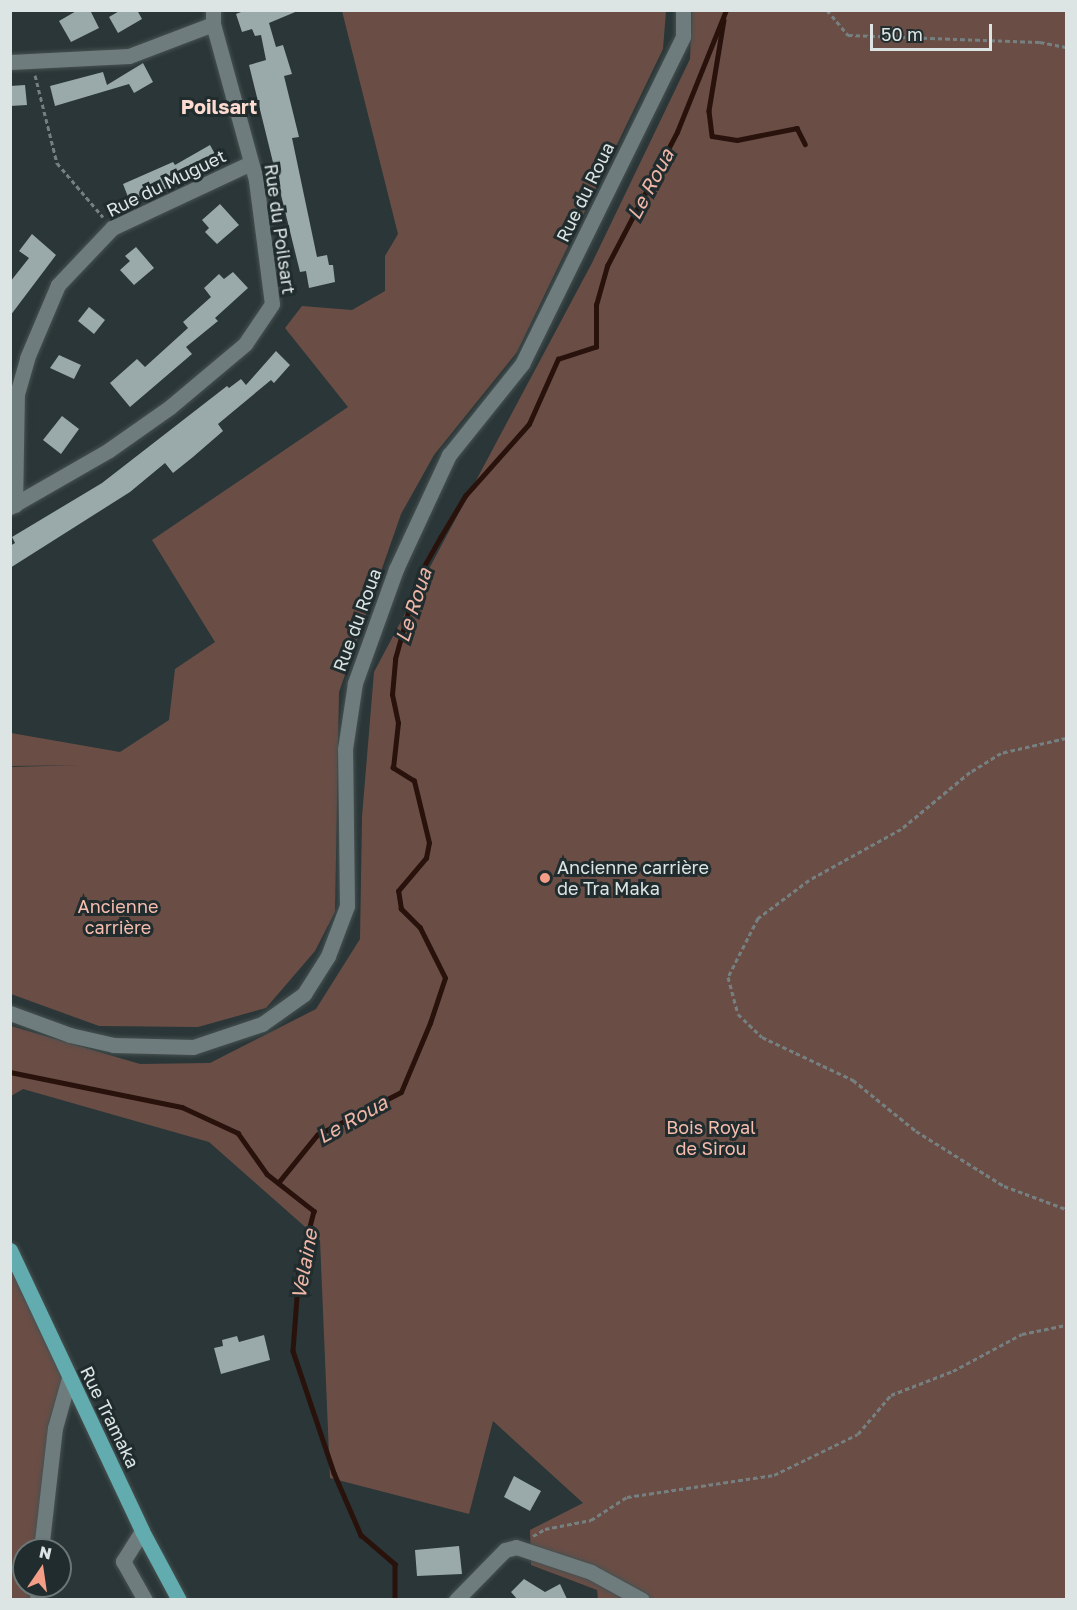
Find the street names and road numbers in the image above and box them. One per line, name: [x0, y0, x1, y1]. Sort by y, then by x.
street label: Rue du Roua: [552, 139, 618, 245]
street label: Rue du Muguet: [103, 145, 229, 221]
street label: Rue du Poilsart: [260, 162, 300, 296]
street label: Rue du Roua: [328, 566, 386, 674]
street label: Rue Tramaka: [76, 1363, 144, 1471]

